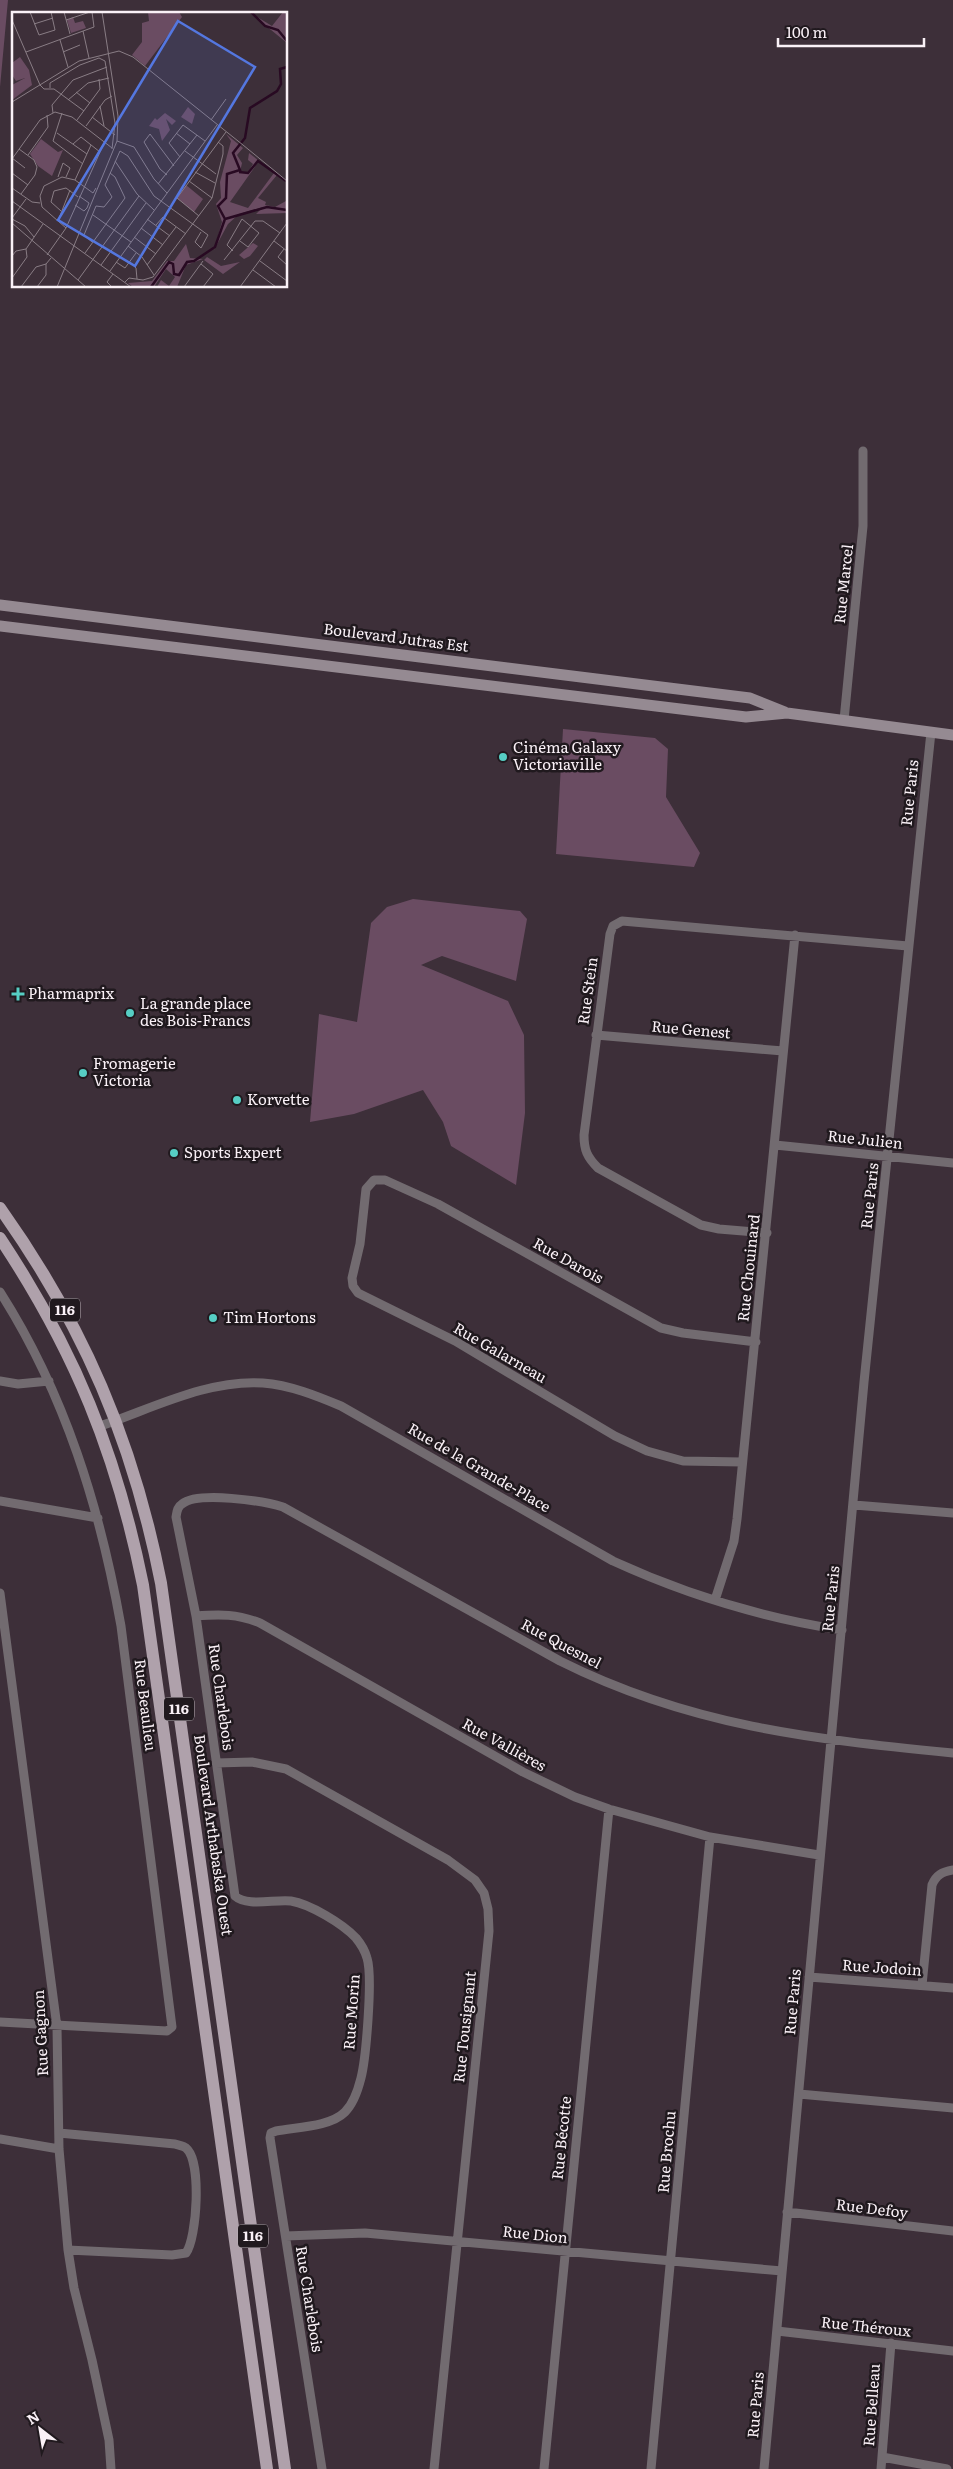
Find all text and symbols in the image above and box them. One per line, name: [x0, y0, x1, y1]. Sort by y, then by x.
inset map: [12, 12, 288, 288]
scale bar: [778, 15, 924, 47]
text: 100 m: [786, 20, 827, 43]
street label: Rue Marcel: [827, 543, 858, 625]
street label: Boulevard Jutras Est: [322, 616, 470, 657]
place label: Cinéma Galaxy Victoriaville: [513, 735, 622, 775]
marker: Cinéma Galaxy Victoriaville: [497, 751, 509, 763]
street label: Rue Paris: [894, 758, 923, 827]
street label: Rue Stein: [570, 955, 603, 1026]
place label: Pharmaprix: [28, 981, 115, 1004]
marker: Pharmaprix: [12, 988, 24, 1000]
place label: La grande place des Bois-Francs: [140, 991, 251, 1031]
marker: La grande place des Bois-Francs: [124, 1007, 136, 1019]
street label: Rue Genest: [651, 1014, 732, 1043]
place label: Fromagerie Victoria: [93, 1051, 176, 1091]
marker: Fromagerie Victoria: [77, 1067, 89, 1079]
place label: Korvette: [247, 1087, 310, 1110]
marker: Korvette: [231, 1094, 243, 1106]
street label: Rue Julien: [826, 1123, 904, 1154]
place label: Sports Expert: [184, 1140, 282, 1163]
marker: Sports Expert: [168, 1147, 180, 1159]
street label: Rue Paris: [854, 1161, 883, 1230]
street label: Rue Chouinard: [730, 1213, 765, 1323]
street label: Rue Darois: [529, 1231, 608, 1289]
road number: 116: [50, 1298, 80, 1322]
place label: Tim Hortons: [223, 1305, 316, 1328]
marker: Tim Hortons: [207, 1312, 219, 1324]
street label: Rue Galarneau: [450, 1316, 552, 1388]
street label: Rue de la Grande-Place: [404, 1416, 556, 1517]
street label: Rue Paris: [815, 1564, 844, 1633]
street label: Rue Quesnel: [517, 1612, 606, 1674]
street label: Rue Charlebois: [204, 1642, 241, 1752]
street label: Rue Beaulieu: [129, 1657, 164, 1753]
road number: 116: [164, 1698, 194, 1720]
street label: Rue Vallières: [459, 1711, 551, 1776]
street label: Boulevard Arthabaska Ouest: [189, 1733, 240, 1937]
street label: Rue Jodoin: [842, 1952, 923, 1981]
street label: Rue Paris: [777, 1968, 806, 2036]
street label: Rue Tousignant: [446, 1970, 481, 2084]
street label: Rue Morin: [336, 1973, 365, 2051]
street label: Rue Gagnon: [26, 1989, 53, 2077]
street label: Rue Bécotte: [545, 2095, 576, 2181]
street label: Rue Brochu: [650, 2109, 681, 2194]
street label: Rue Defoy: [835, 2192, 910, 2223]
street label: Rue Dion: [501, 2219, 569, 2248]
road number: 116: [238, 2224, 268, 2248]
street label: Rue Charlebois: [291, 2244, 330, 2354]
street label: Rue Théroux: [820, 2309, 913, 2342]
street label: Rue Belleau: [856, 2362, 885, 2447]
street label: Rue Paris: [740, 2371, 769, 2439]
north arrow: [15, 2404, 65, 2454]
text: N: [23, 2405, 43, 2429]

